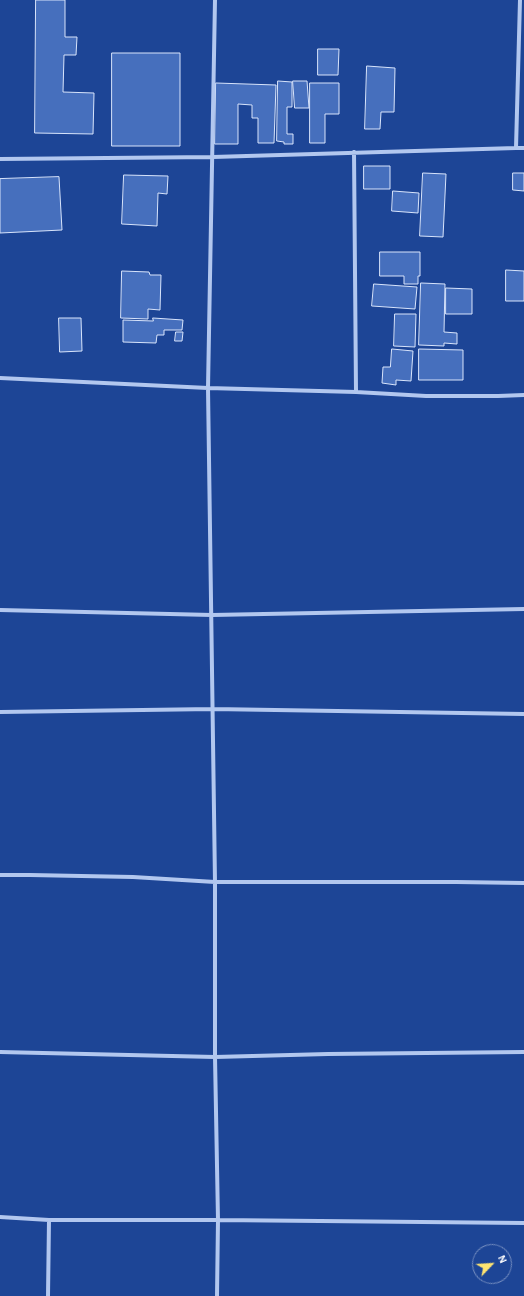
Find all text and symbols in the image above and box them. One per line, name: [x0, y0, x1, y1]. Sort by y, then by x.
north arrow: [472, 1244, 512, 1284]
text: N: [496, 1253, 509, 1265]

